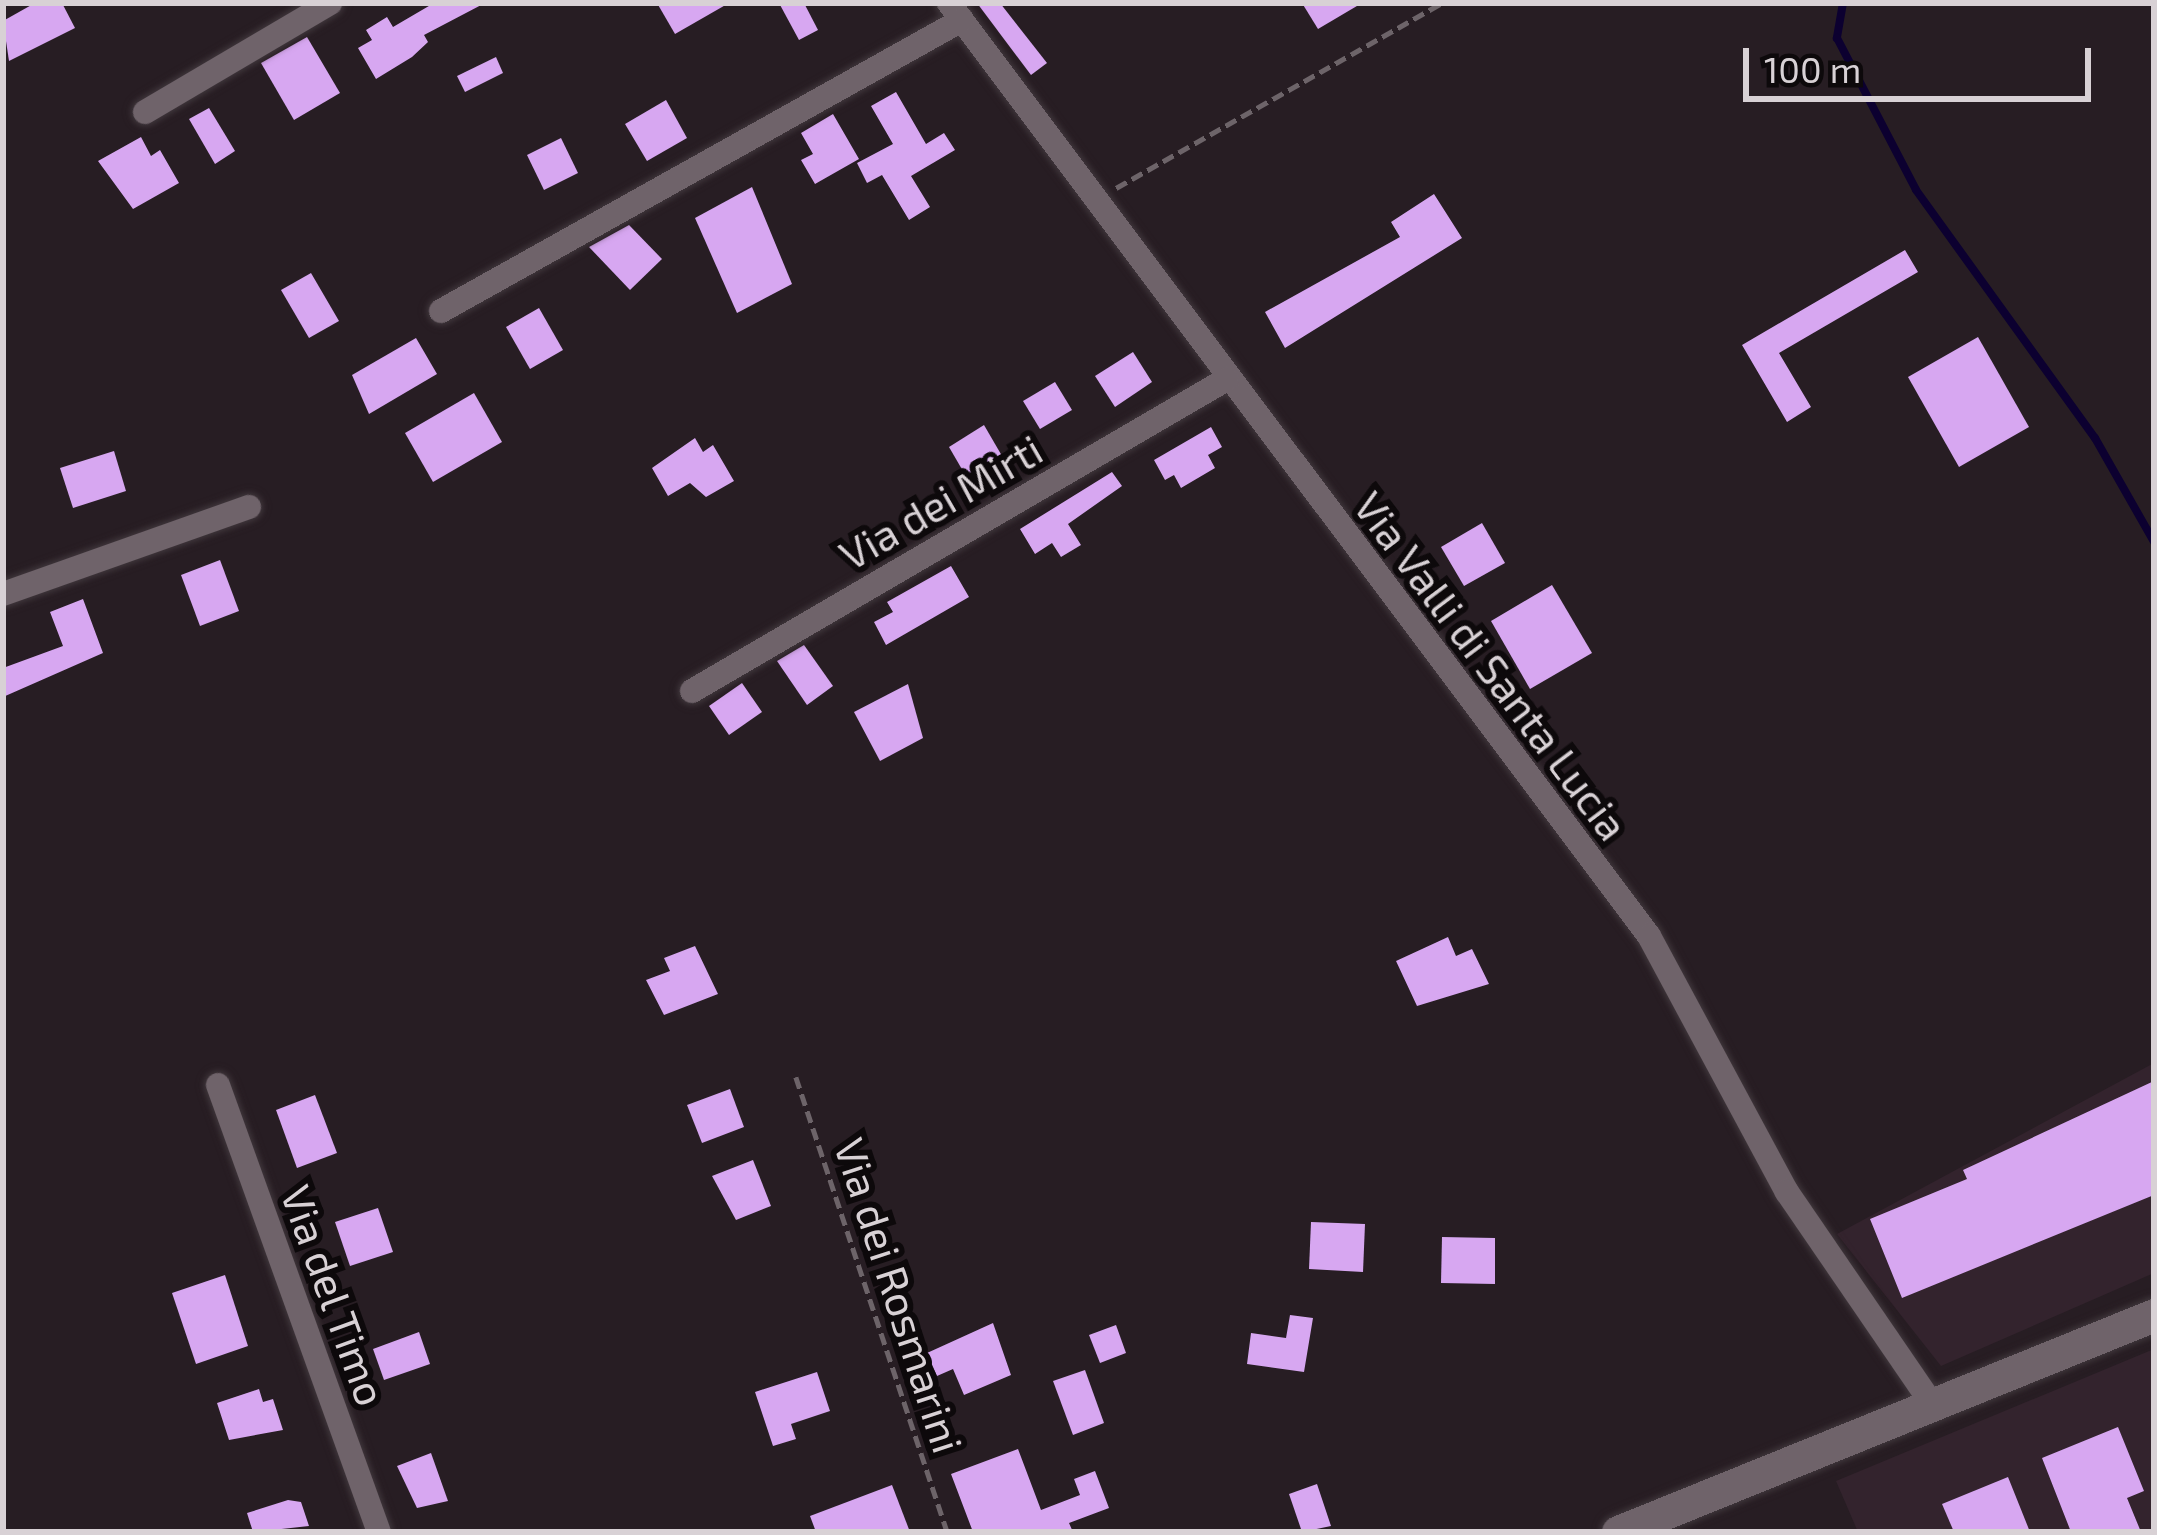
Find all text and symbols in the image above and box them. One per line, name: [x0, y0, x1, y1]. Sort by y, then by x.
scale bar: [1749, 24, 2097, 98]
text: 100 m: [1764, 47, 1861, 90]
street label: Via dei Mirti: [830, 423, 1050, 579]
street label: Via Valli di Santa Lucia: [1344, 481, 1640, 849]
street label: Via dei Rosmarini: [825, 1131, 975, 1459]
street label: Via del Timo: [272, 1177, 398, 1413]

